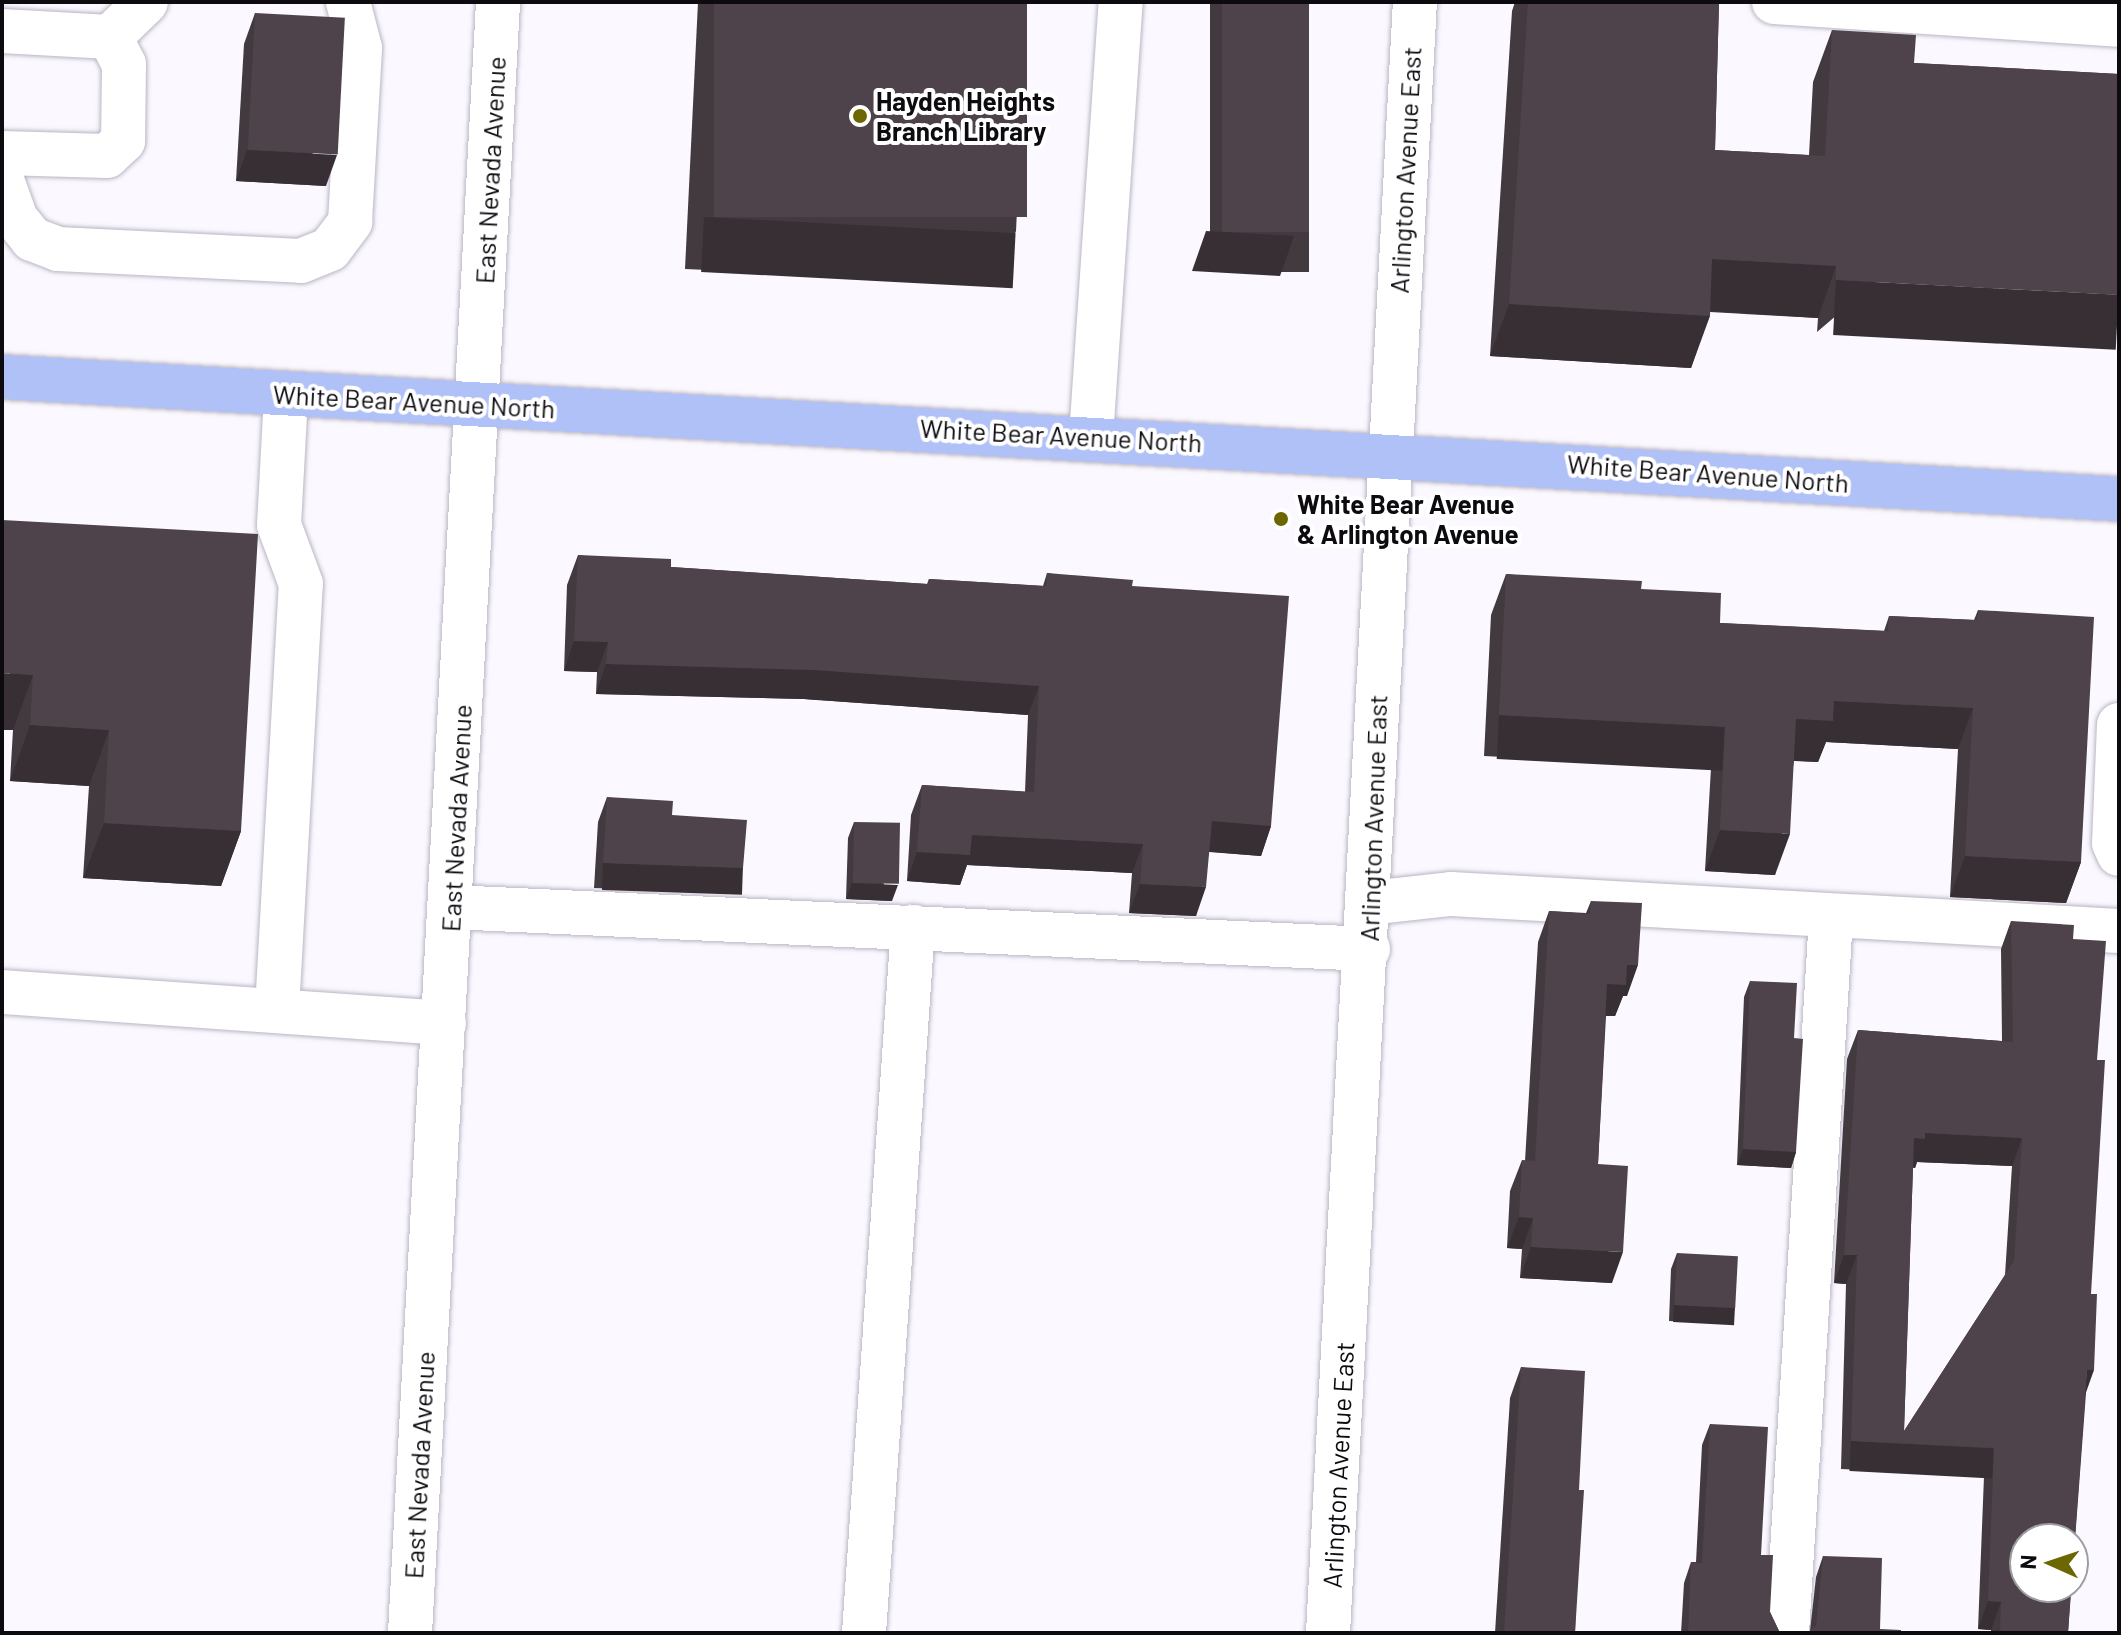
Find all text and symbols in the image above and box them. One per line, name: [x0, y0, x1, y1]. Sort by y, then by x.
street label: Arlington Avenue East: [1383, 46, 1427, 294]
street label: East Nevada Avenue: [468, 55, 512, 285]
place label: Hayden Heights Branch Library: [876, 85, 1055, 146]
marker: Hayden Heights Branch Library: [851, 107, 869, 125]
street label: White Bear Avenue North: [272, 378, 556, 424]
street label: White Bear Avenue North: [919, 412, 1203, 458]
street label: White Bear Avenue North: [1566, 448, 1850, 498]
place label: White Bear Avenue & Arlington Avenue: [1297, 488, 1519, 550]
marker: White Bear Avenue & Arlington Avenue: [1272, 510, 1290, 528]
street label: Arlington Avenue East: [1353, 694, 1393, 942]
street label: East Nevada Avenue: [434, 703, 478, 933]
street label: Arlington Avenue East: [1316, 1341, 1360, 1589]
street label: East Nevada Avenue: [397, 1350, 441, 1580]
north arrow: [2009, 1523, 2089, 1603]
text: N: [2014, 1554, 2040, 1570]

